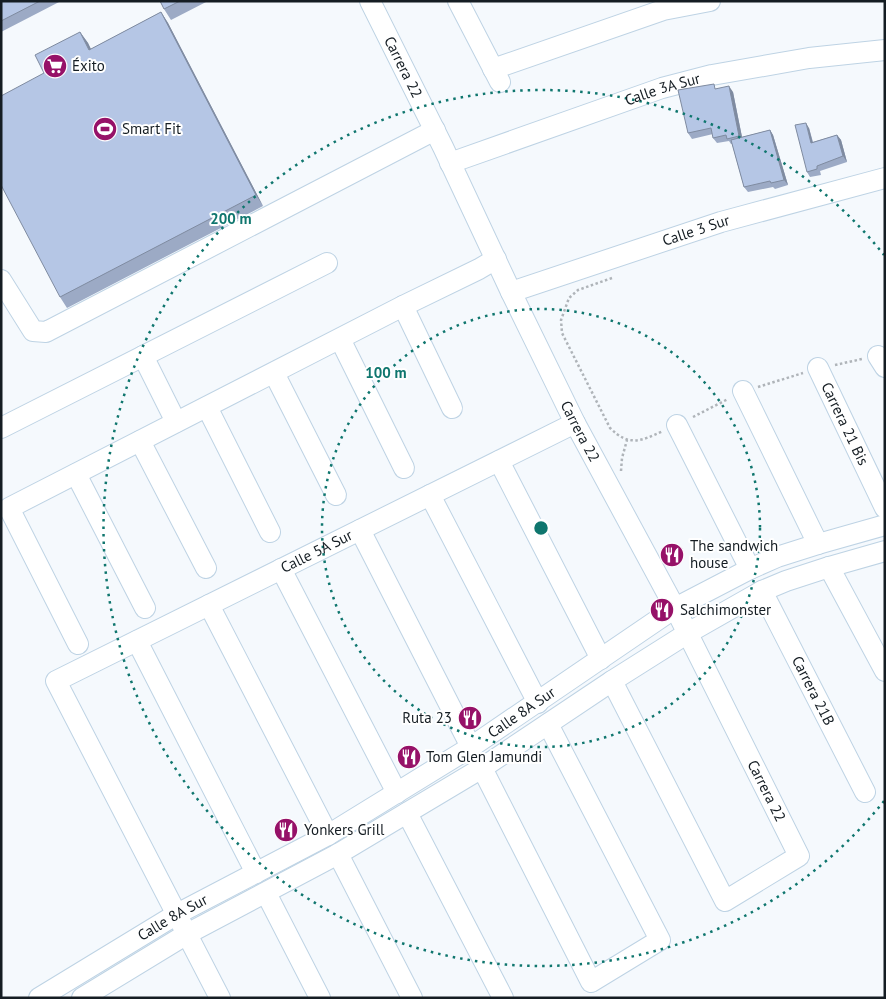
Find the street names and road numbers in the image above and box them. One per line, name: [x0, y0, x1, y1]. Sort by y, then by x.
street label: Carrera 22: [380, 33, 427, 101]
street label: Calle 3A Sur: [622, 69, 702, 109]
street label: Calle 3 Sur: [660, 210, 731, 250]
street label: Carrera 21 Bis: [817, 379, 873, 468]
street label: Carrera 22: [557, 398, 604, 465]
street label: Calle 5A Sur: [277, 525, 355, 577]
street label: Carrera 21B: [788, 653, 839, 728]
street label: Calle 8A Sur: [484, 682, 559, 742]
street label: Carrera 22: [744, 757, 790, 825]
street label: Calle 8A Sur: [134, 890, 211, 945]

